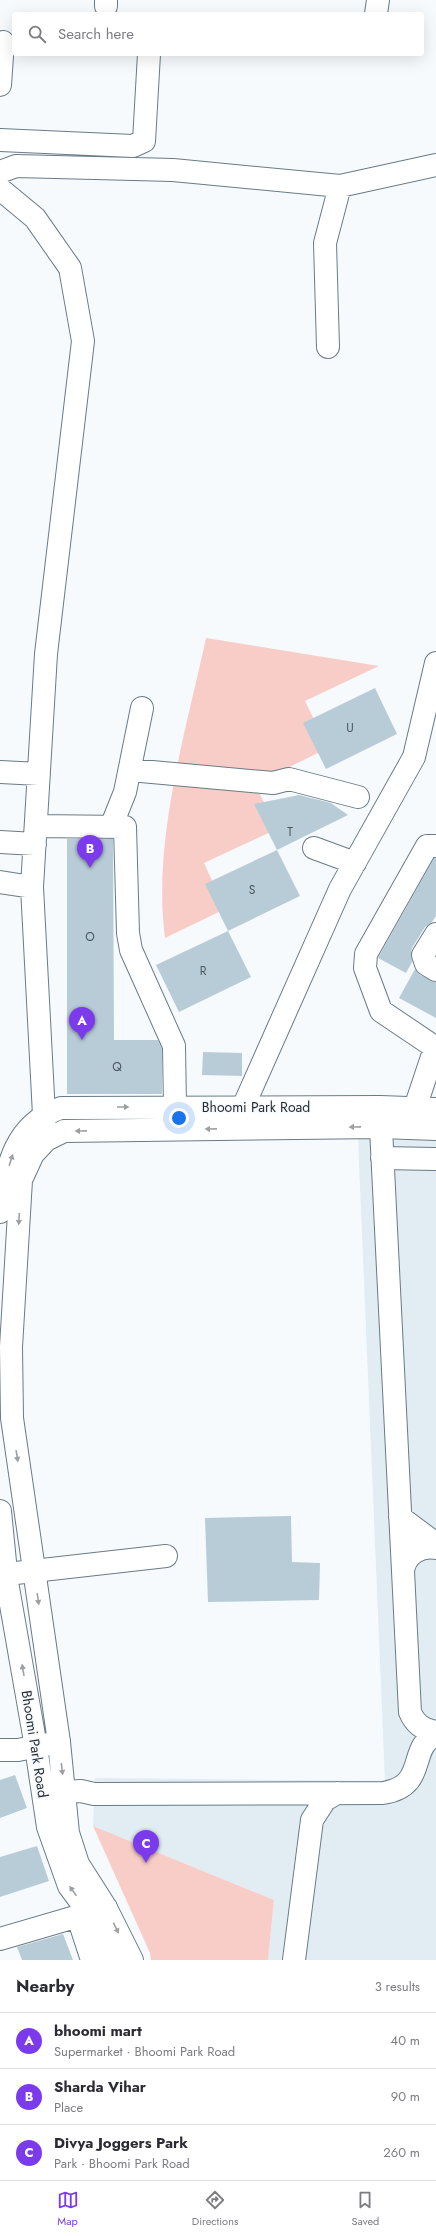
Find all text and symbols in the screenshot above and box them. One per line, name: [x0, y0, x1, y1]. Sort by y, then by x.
search box: [12, 12, 424, 56]
icon: search: [26, 23, 48, 45]
text: Search here: [58, 23, 134, 45]
house number: U: [346, 719, 354, 737]
house number: T: [287, 823, 293, 841]
pin: B: [77, 835, 103, 868]
house number: S: [249, 881, 256, 899]
house number: O: [85, 928, 95, 946]
house number: R: [200, 962, 207, 980]
pin: A: [69, 1007, 95, 1040]
house number: Q: [112, 1058, 122, 1076]
street label: Bhoomi Park Road: [202, 1097, 310, 1117]
one-way arrow: [117, 1104, 130, 1110]
your location: [169, 1108, 189, 1128]
one-way arrow: [348, 1124, 361, 1130]
one-way arrow: [204, 1126, 217, 1132]
one-way arrow: [74, 1128, 87, 1134]
one-way arrow: [8, 1154, 14, 1166]
one-way arrow: [15, 1213, 22, 1225]
one-way arrow: [14, 1450, 20, 1462]
one-way arrow: [35, 1593, 41, 1605]
one-way arrow: [20, 1664, 26, 1676]
street label: Bhoomi Park Road: [17, 1689, 53, 1799]
one-way arrow: [59, 1763, 65, 1775]
pin: C: [133, 1830, 159, 1863]
one-way arrow: [69, 1886, 77, 1897]
one-way arrow: [113, 1923, 119, 1934]
text: Nearby: [16, 1974, 74, 1998]
text: 3 results: [375, 1977, 420, 1996]
text: bhoomi mart: [54, 2020, 142, 2042]
text: A: [24, 2031, 34, 2050]
text: 40 m: [391, 2031, 420, 2050]
text: Supermarket · Bhoomi Park Road: [54, 2042, 235, 2061]
text: Sharda Vihar: [54, 2076, 146, 2098]
text: B: [25, 2087, 33, 2106]
text: 90 m: [391, 2087, 420, 2106]
text: Place: [54, 2098, 83, 2117]
text: Divya Joggers Park: [54, 2132, 188, 2154]
text: C: [24, 2143, 34, 2162]
text: 260 m: [383, 2143, 420, 2162]
text: Park · Bhoomi Park Road: [54, 2154, 190, 2173]
tab: Map: [57, 2189, 79, 2229]
tab: Directions: [192, 2189, 238, 2229]
tab: Saved: [352, 2189, 379, 2229]

